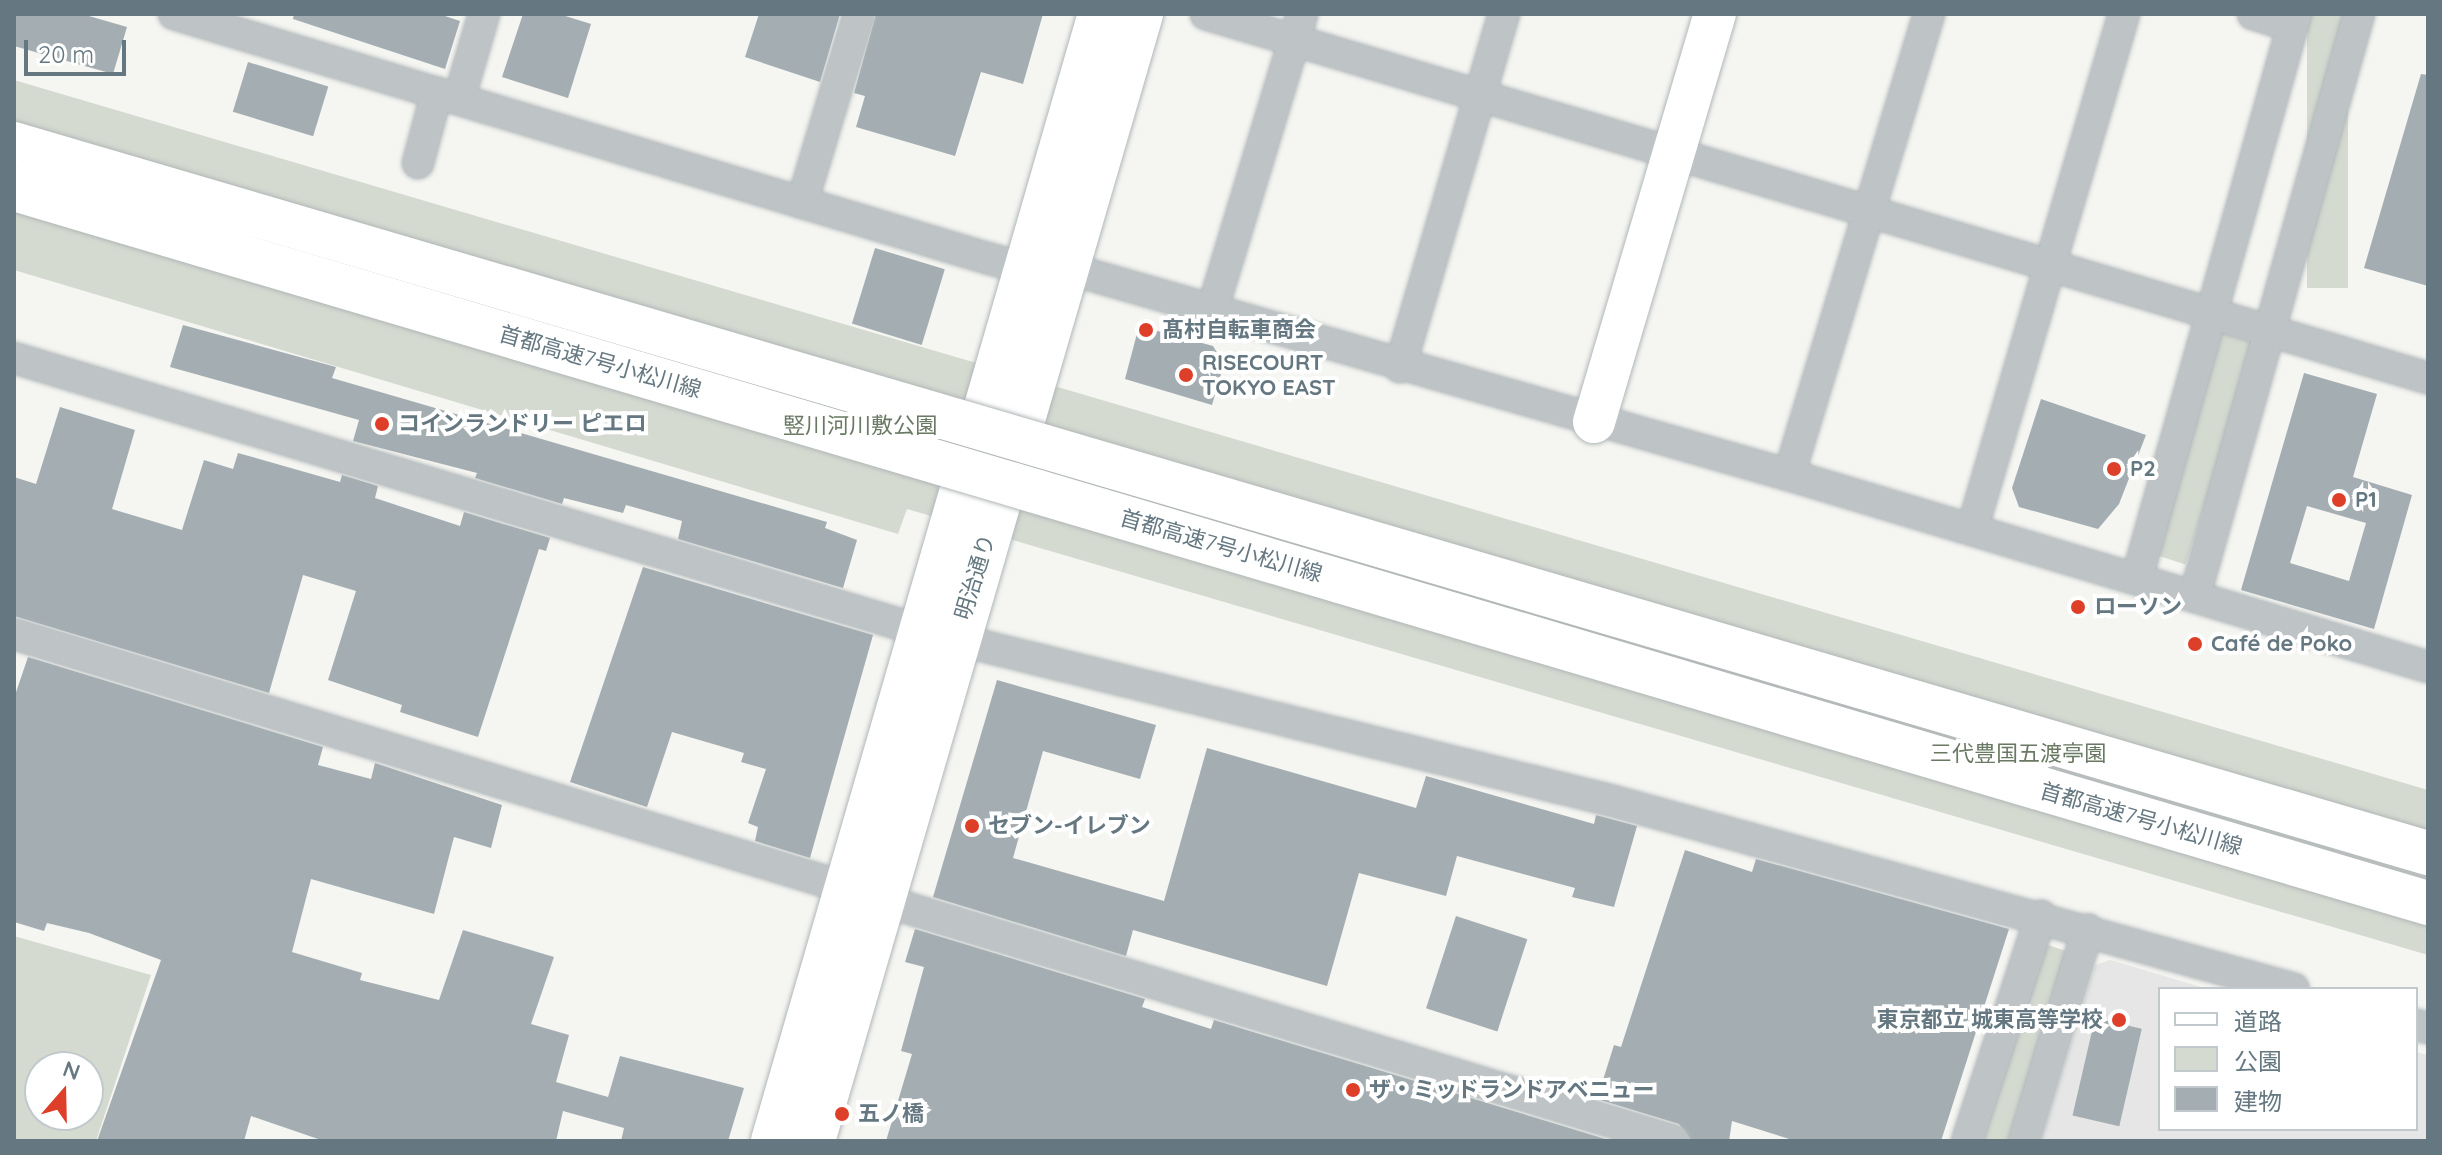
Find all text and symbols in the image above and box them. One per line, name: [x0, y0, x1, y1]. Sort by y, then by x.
scale bar: [28, 24, 130, 74]
text: 20 m: [38, 39, 94, 69]
place label: 髙村自転車商会: [1162, 317, 1316, 343]
street label: 首都高速7号小松川線: [496, 320, 704, 404]
marker: 髙村自転車商会: [1137, 321, 1155, 339]
place label: RISECOURT TOKYO EAST: [1202, 349, 1336, 400]
marker: RISECOURT TOKYO EAST: [1177, 366, 1195, 384]
place label: コインランドリー ピエロ: [398, 411, 646, 437]
park label: 竪川河川敷公園: [783, 413, 937, 439]
marker: コインランドリー ピエロ: [373, 415, 391, 433]
place label: P2: [2130, 456, 2156, 482]
marker: P2: [2105, 460, 2123, 478]
place label: P1: [2355, 487, 2377, 513]
marker: P1: [2330, 491, 2348, 509]
street label: 首都高速7号小松川線: [1117, 504, 1325, 588]
street label: 明治通り: [950, 531, 1000, 623]
place label: ローソン: [2094, 594, 2182, 620]
marker: ローソン: [2069, 598, 2087, 616]
place label: Café de Poko: [2211, 631, 2352, 657]
marker: Café de Poko: [2186, 635, 2204, 653]
park label: 三代豊国五渡亭園: [1930, 741, 2106, 767]
street label: 首都高速7号小松川線: [2037, 777, 2245, 861]
place label: セブン-イレブン: [988, 813, 1151, 839]
marker: セブン-イレブン: [963, 817, 981, 835]
legend: [2158, 987, 2418, 1131]
text: 道路: [2234, 1006, 2282, 1036]
place label: 東京都立 城東高等学校: [1877, 1007, 2103, 1033]
marker: 東京都立 城東高等学校: [2110, 1011, 2128, 1029]
text: 公園: [2234, 1046, 2282, 1076]
north arrow: [24, 1051, 104, 1131]
text: N: [59, 1054, 84, 1086]
place label: ザ・ミッドランドアベニュー: [1369, 1077, 1655, 1103]
marker: ザ・ミッドランドアベニュー: [1344, 1081, 1362, 1099]
text: 建物: [2234, 1086, 2282, 1116]
place label: 五ノ橋: [858, 1101, 924, 1127]
marker: 五ノ橋: [833, 1105, 851, 1123]

